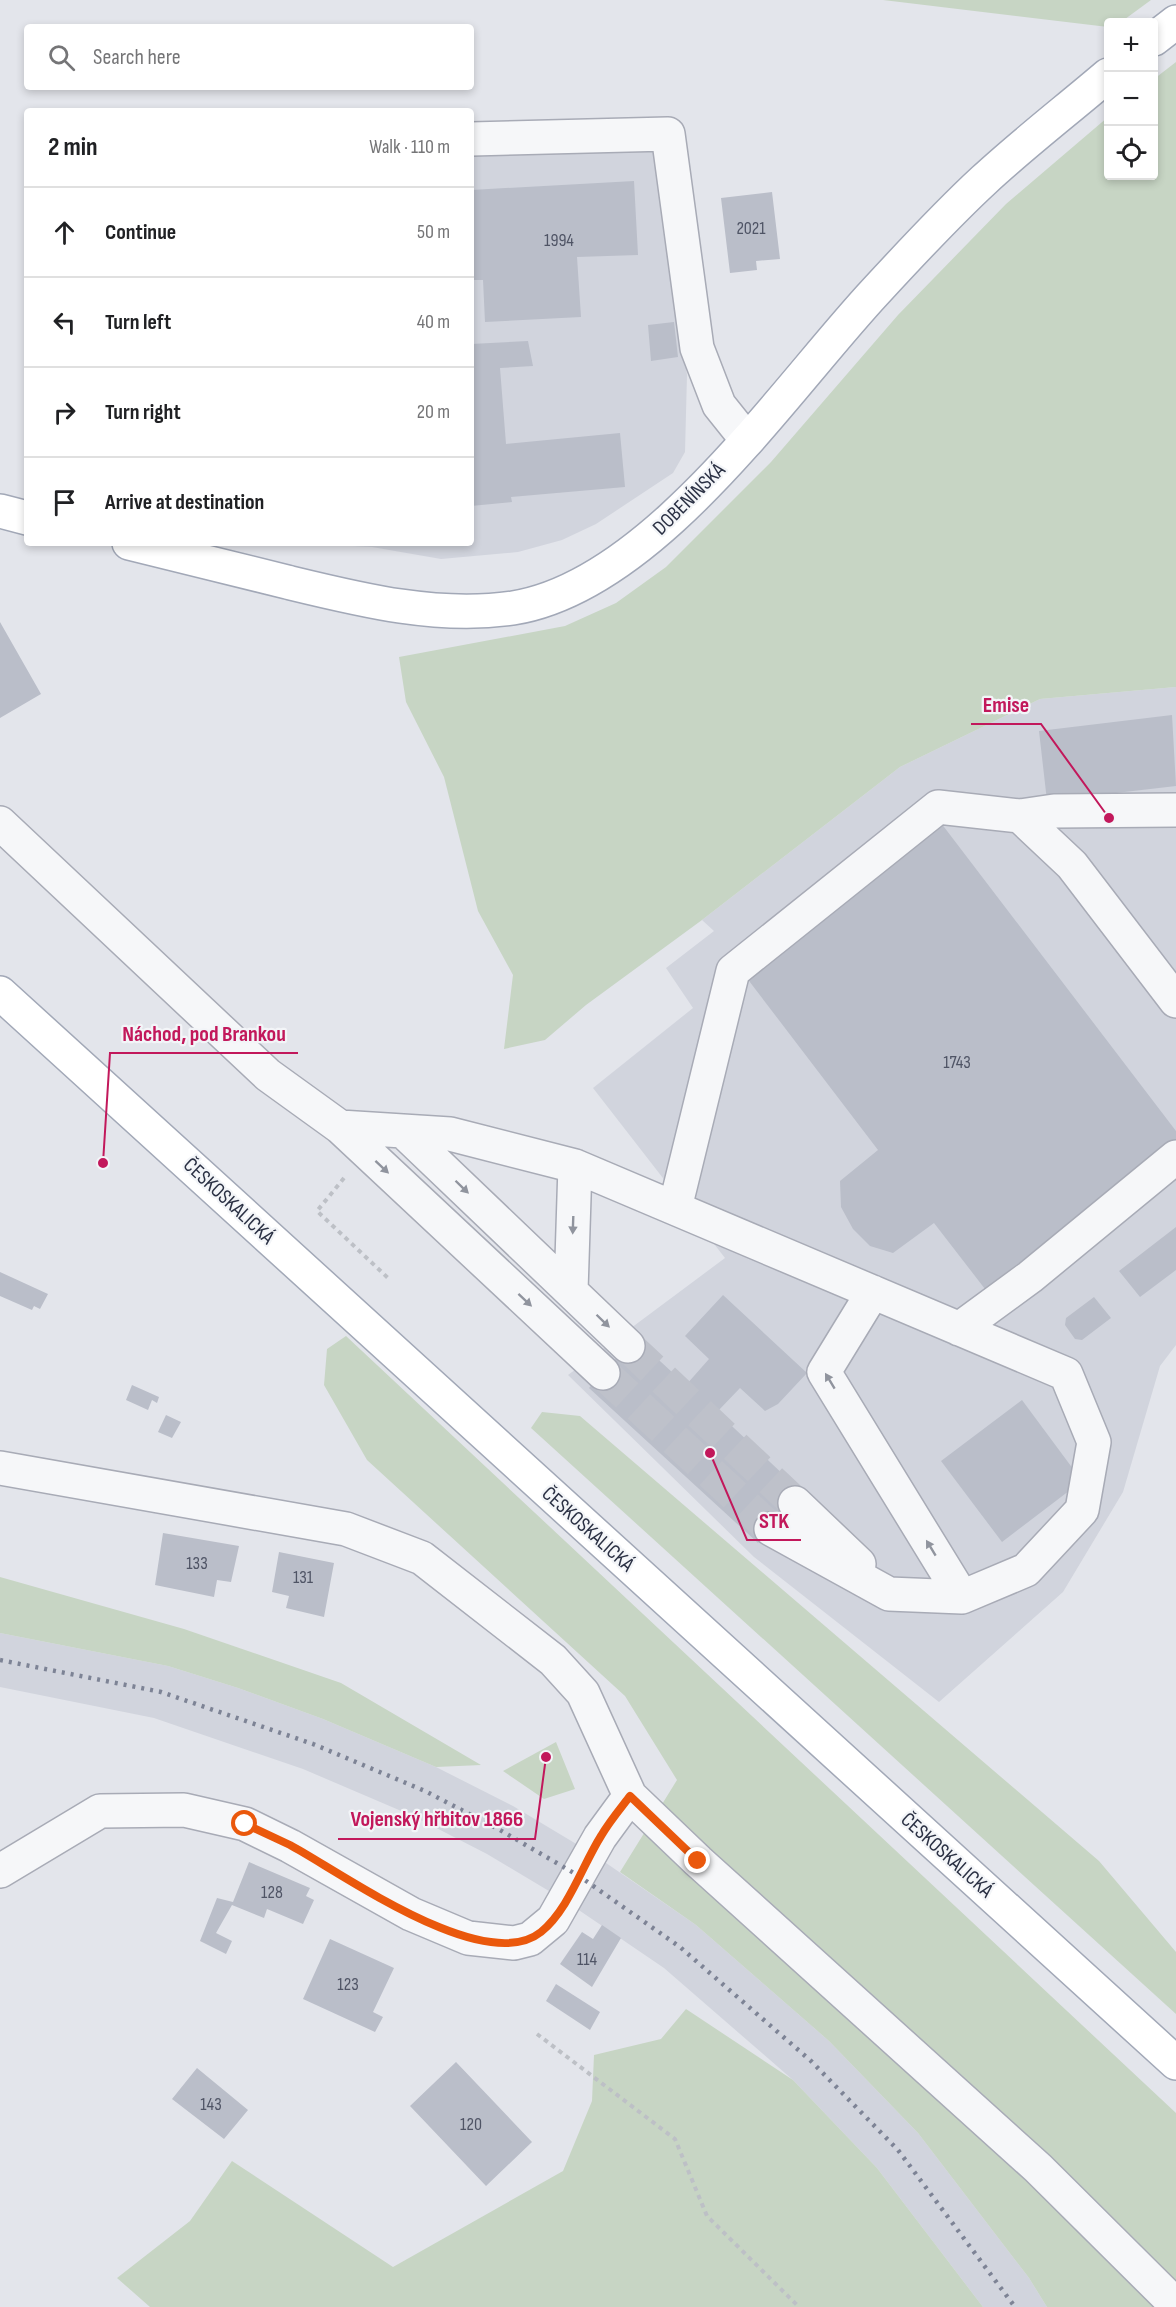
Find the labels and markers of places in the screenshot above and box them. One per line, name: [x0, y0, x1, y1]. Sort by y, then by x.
callout: Emise: [971, 684, 1041, 724]
callout: Náchod, pod Brankou: [110, 1013, 298, 1053]
callout: STK: [747, 1500, 801, 1540]
callout: Vojenský hřbitov 1866: [338, 1799, 535, 1839]

